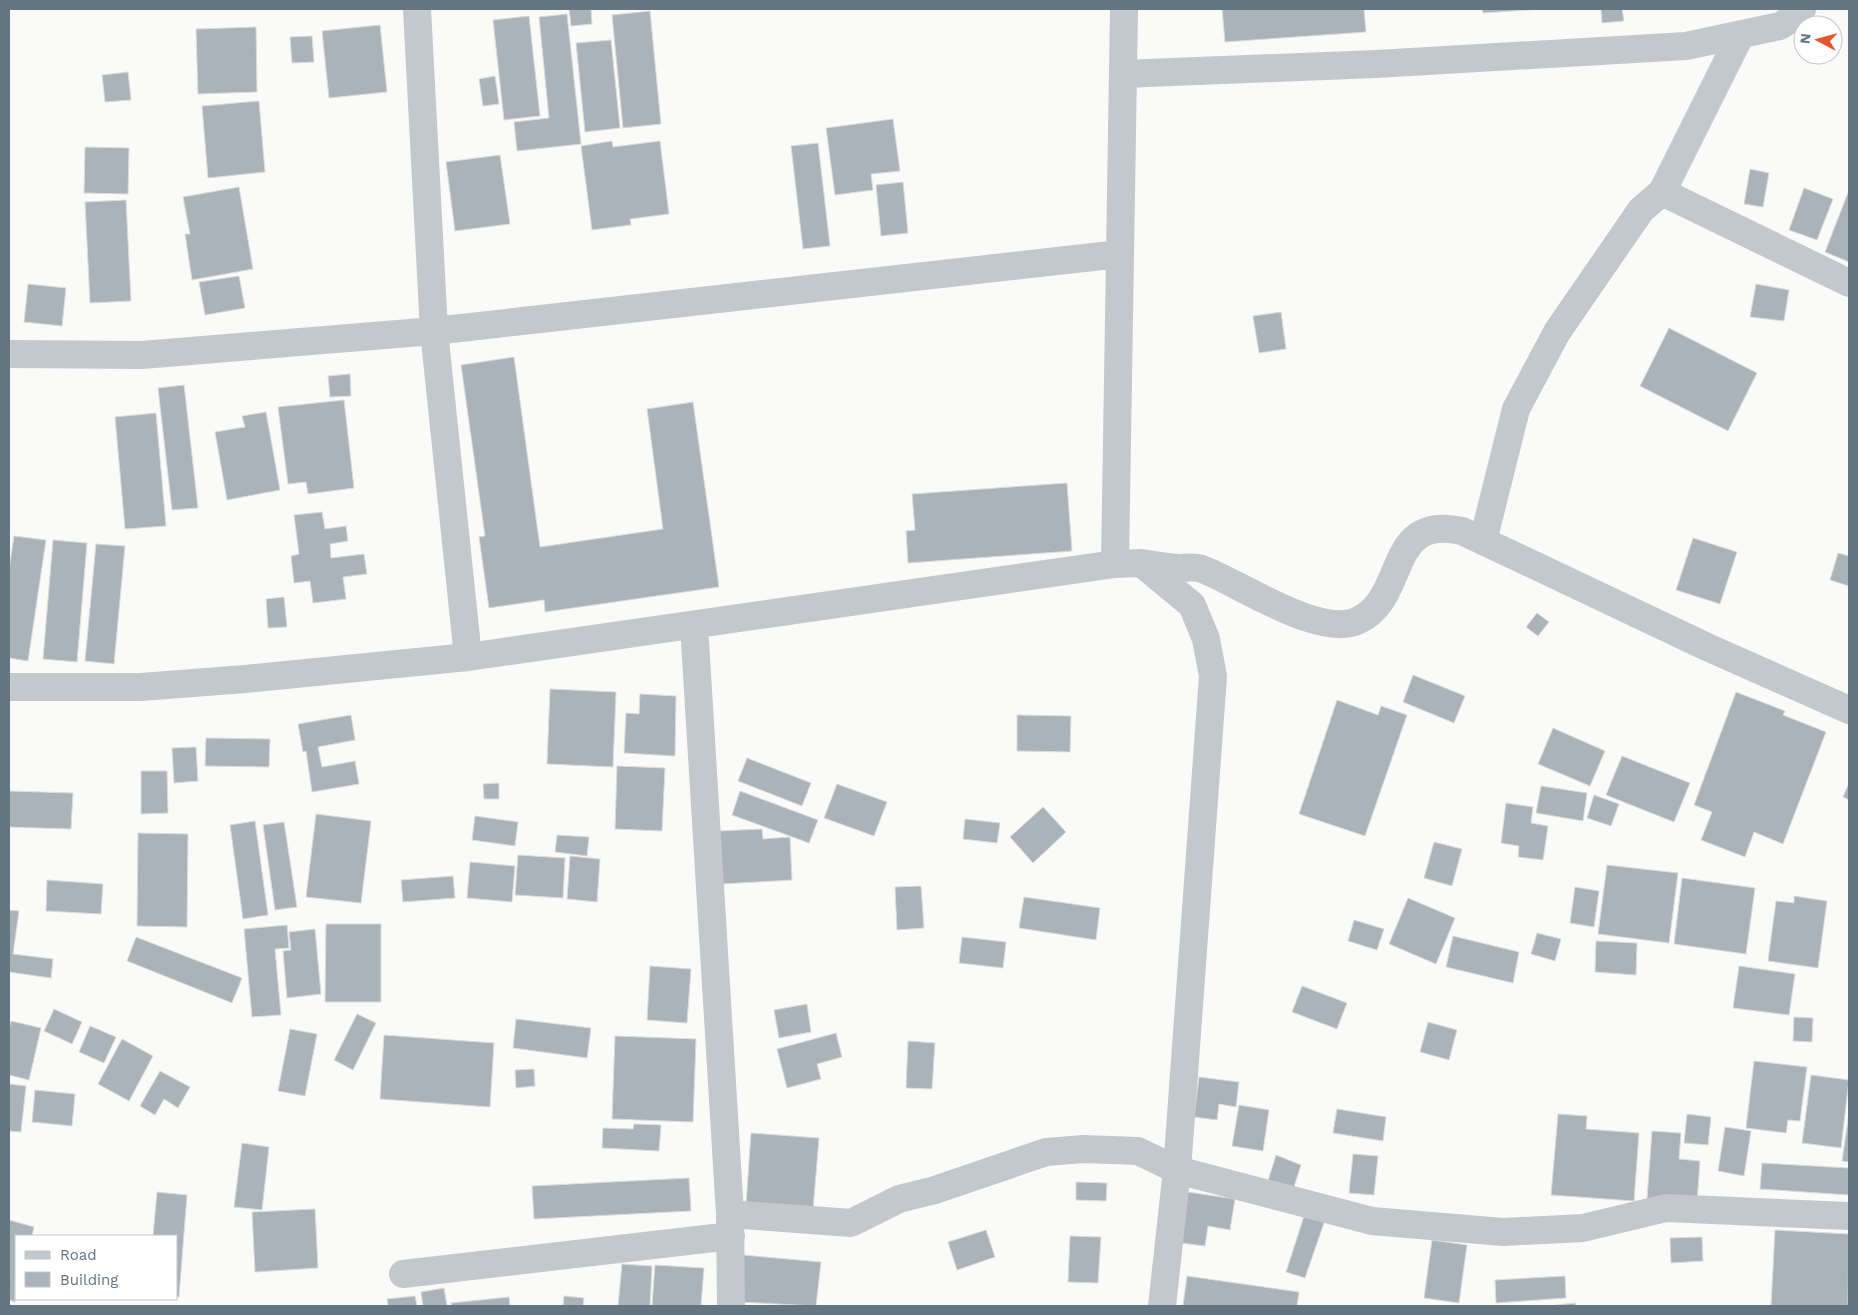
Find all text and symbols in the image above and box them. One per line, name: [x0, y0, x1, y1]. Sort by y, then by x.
north arrow: [1793, 15, 1843, 65]
text: N: [1797, 33, 1814, 45]
legend: [15, 1235, 178, 1300]
text: Road: [60, 1246, 97, 1264]
text: Building: [60, 1271, 118, 1289]

